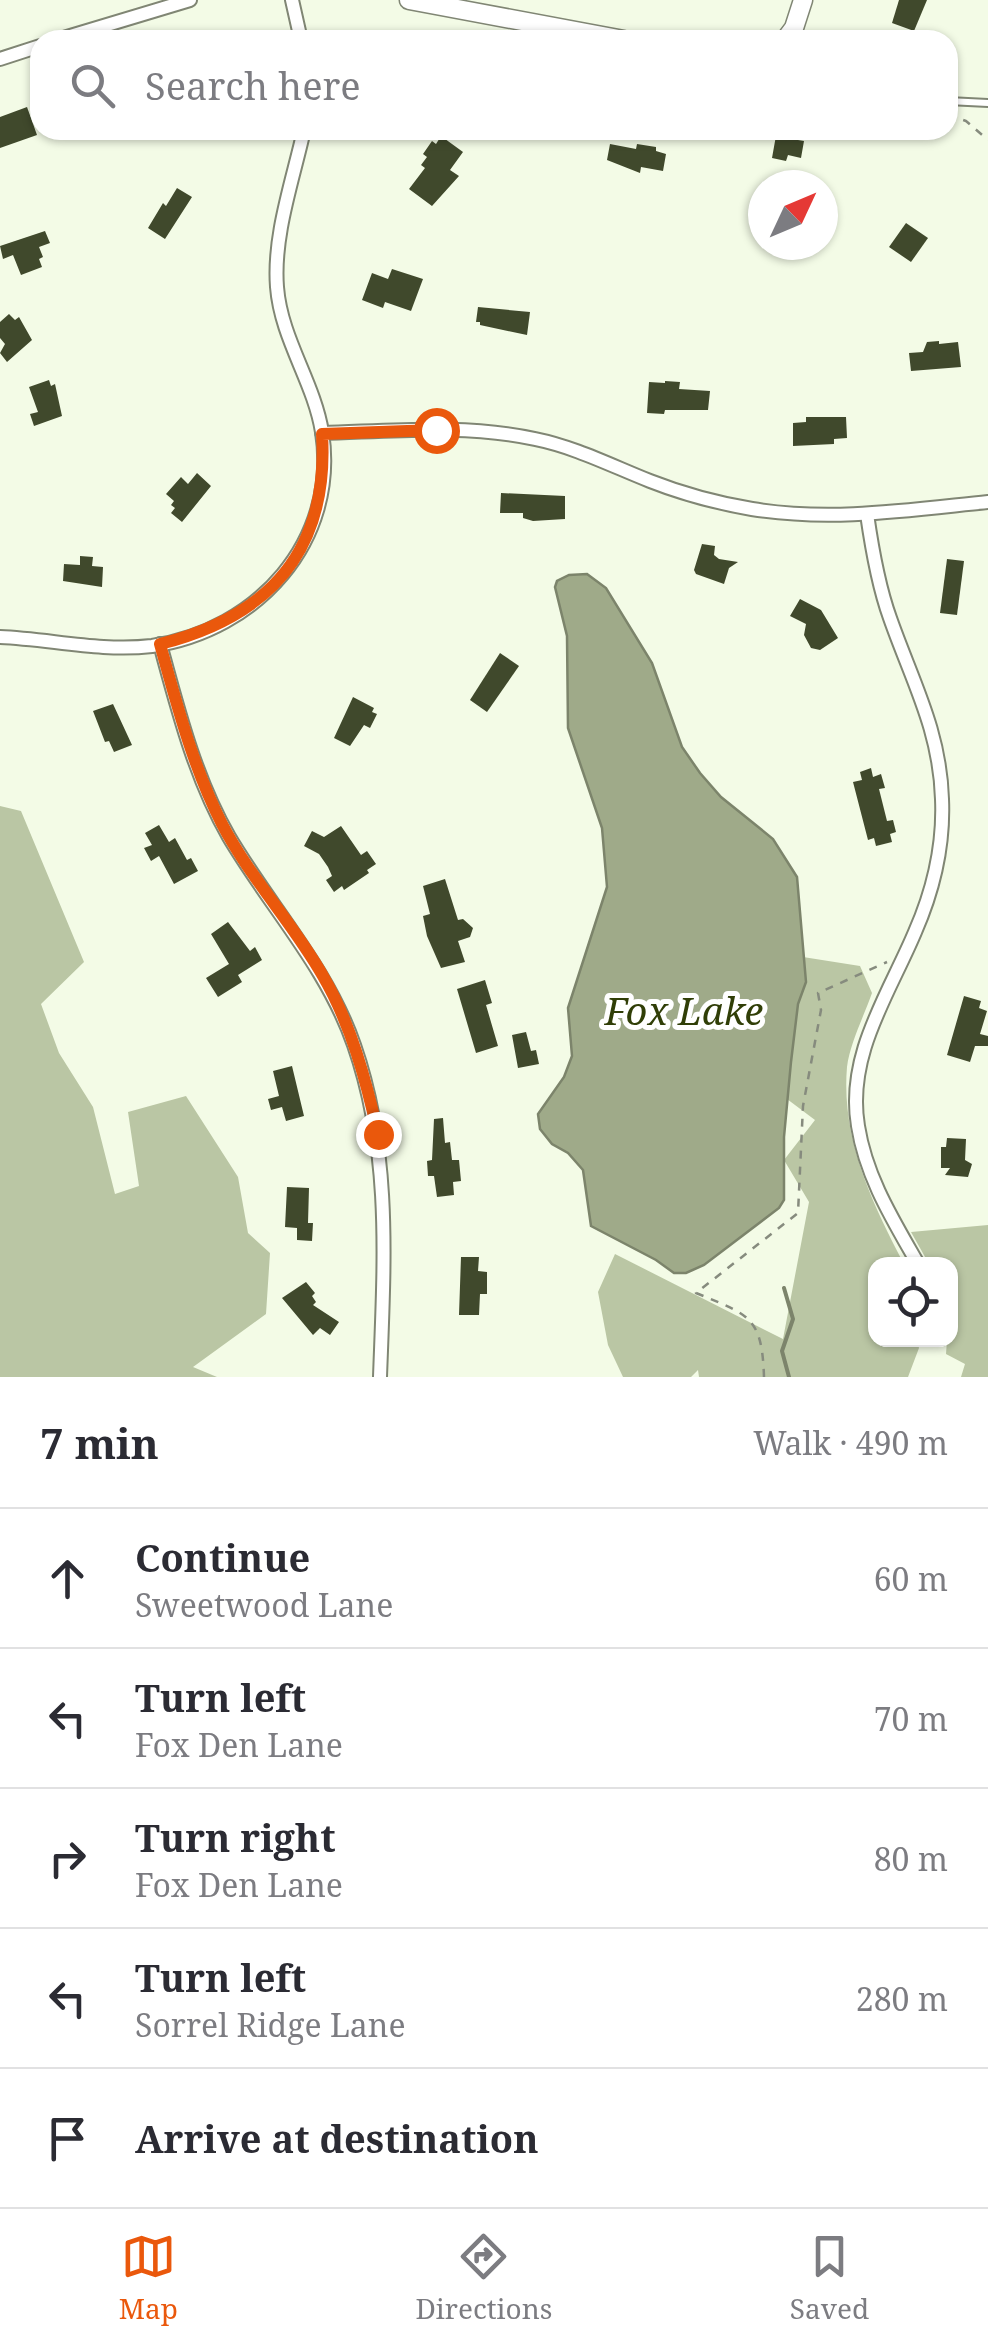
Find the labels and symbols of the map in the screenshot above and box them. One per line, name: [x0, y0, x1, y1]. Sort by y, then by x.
north arrow: [748, 170, 838, 260]
route start: [414, 408, 460, 454]
water label: Fox Lake: [604, 984, 764, 1036]
route end: [356, 1112, 402, 1158]

